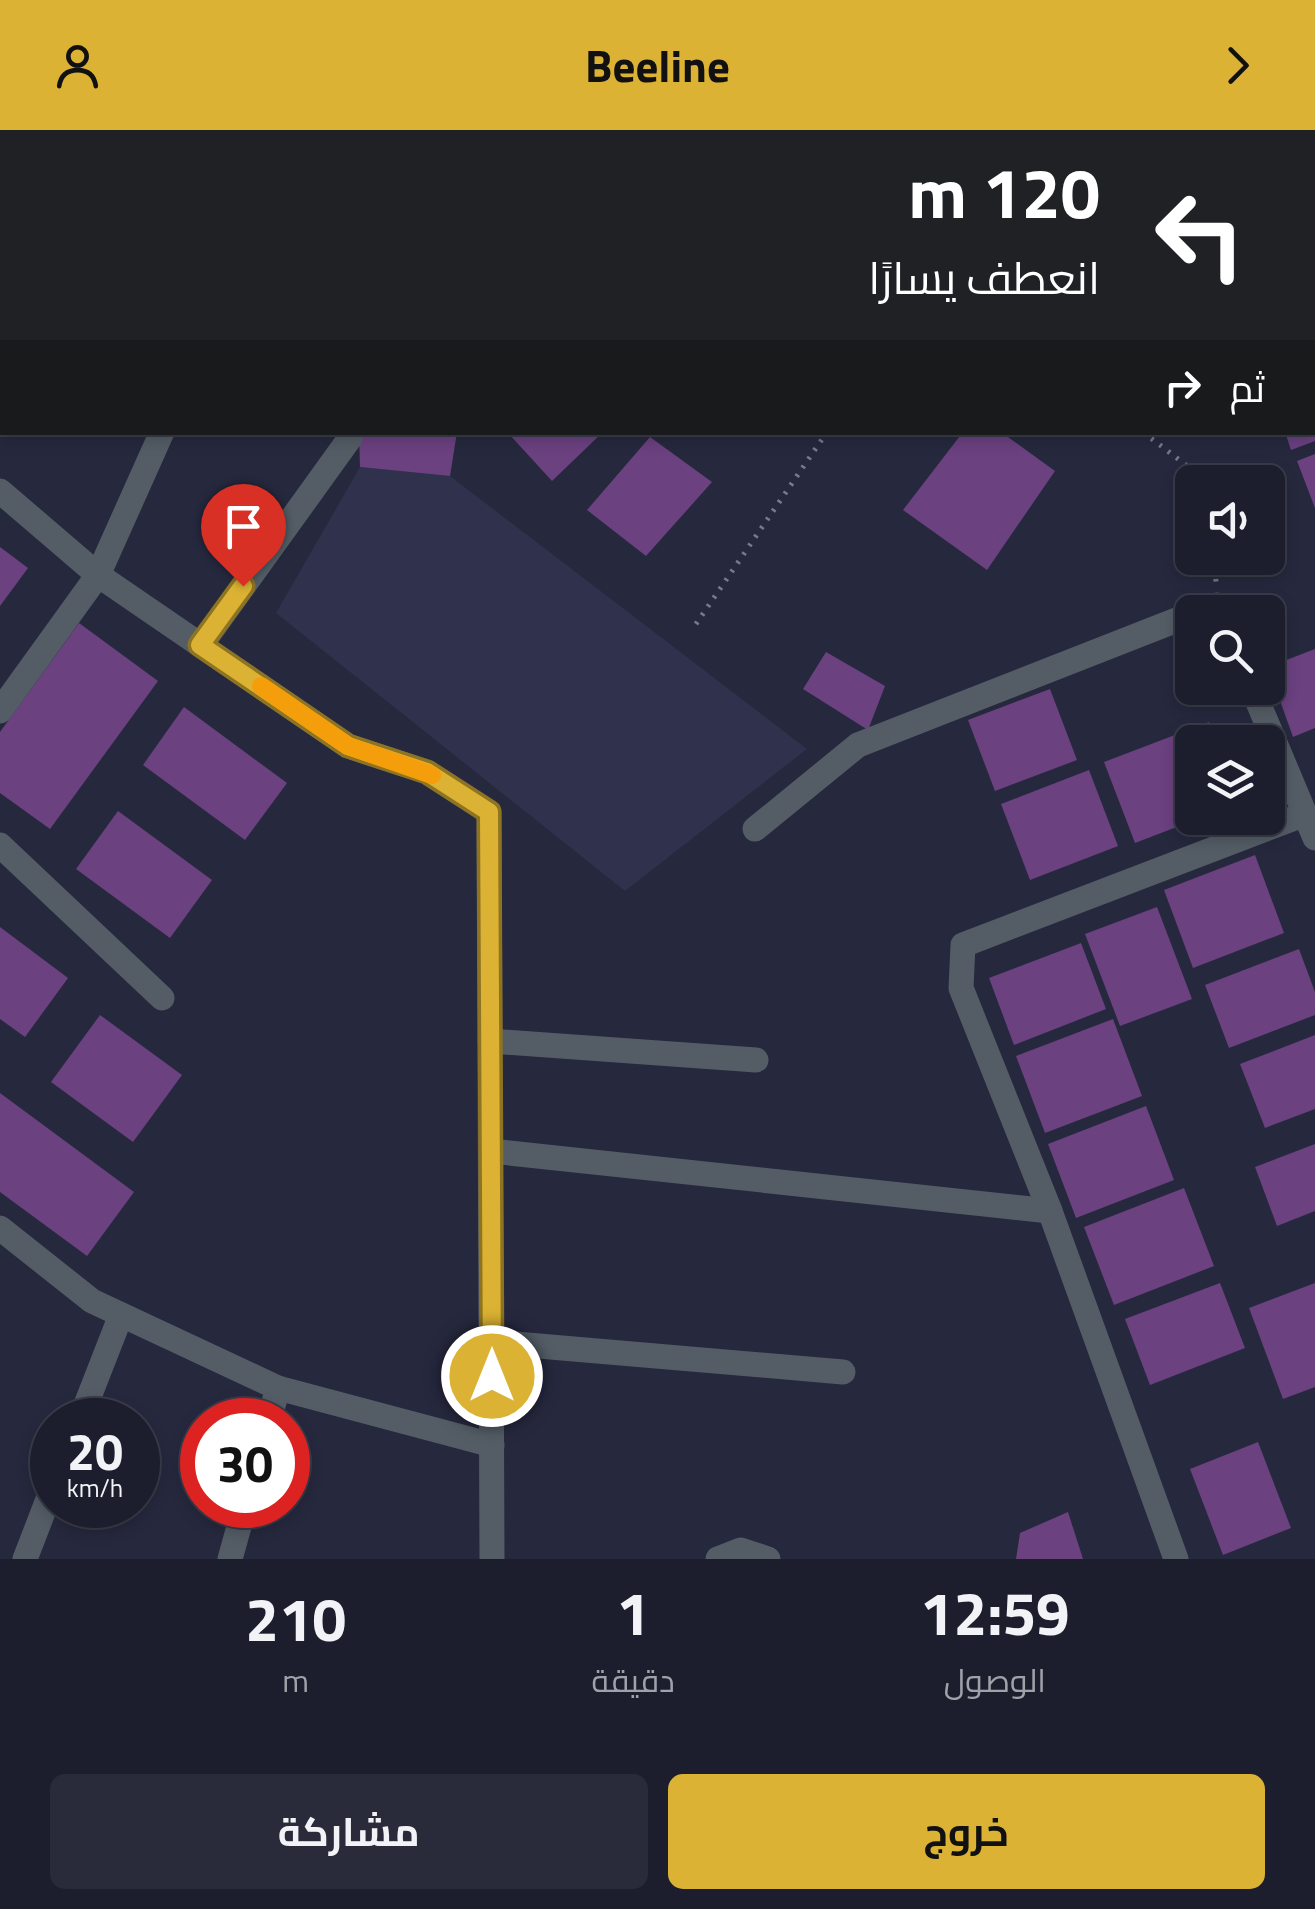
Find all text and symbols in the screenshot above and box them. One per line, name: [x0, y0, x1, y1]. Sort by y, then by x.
text: Beeline: [585, 31, 730, 99]
icon: person: [50, 38, 105, 93]
icon: forward: [1210, 38, 1265, 93]
text: 120 m: [908, 139, 1100, 245]
icon: left: [1135, 170, 1265, 300]
text: انعطف يسارًا: [868, 243, 1100, 311]
text: ثم: [1230, 359, 1265, 417]
icon: right: [1155, 360, 1210, 415]
map controls: [1175, 465, 1285, 835]
button: sound: [1175, 465, 1285, 575]
pin: [201, 484, 286, 587]
icon: arrive: [216, 499, 271, 554]
button: search: [1175, 595, 1285, 705]
button: layers: [1175, 725, 1285, 835]
position arrow: [440, 1324, 544, 1428]
speed limit sign: 30: [180, 1398, 310, 1528]
text: 20: [67, 1413, 123, 1489]
text: km/h: [67, 1469, 123, 1507]
text: 1: [616, 1567, 650, 1658]
text: 12:59: [920, 1567, 1070, 1658]
text: 210: [245, 1573, 346, 1664]
text: m: [282, 1656, 309, 1704]
text: دقيقة: [591, 1656, 675, 1704]
text: الوصول: [944, 1656, 1046, 1704]
button: مشاركة: [50, 1774, 648, 1889]
button: خروج: [668, 1774, 1265, 1889]

